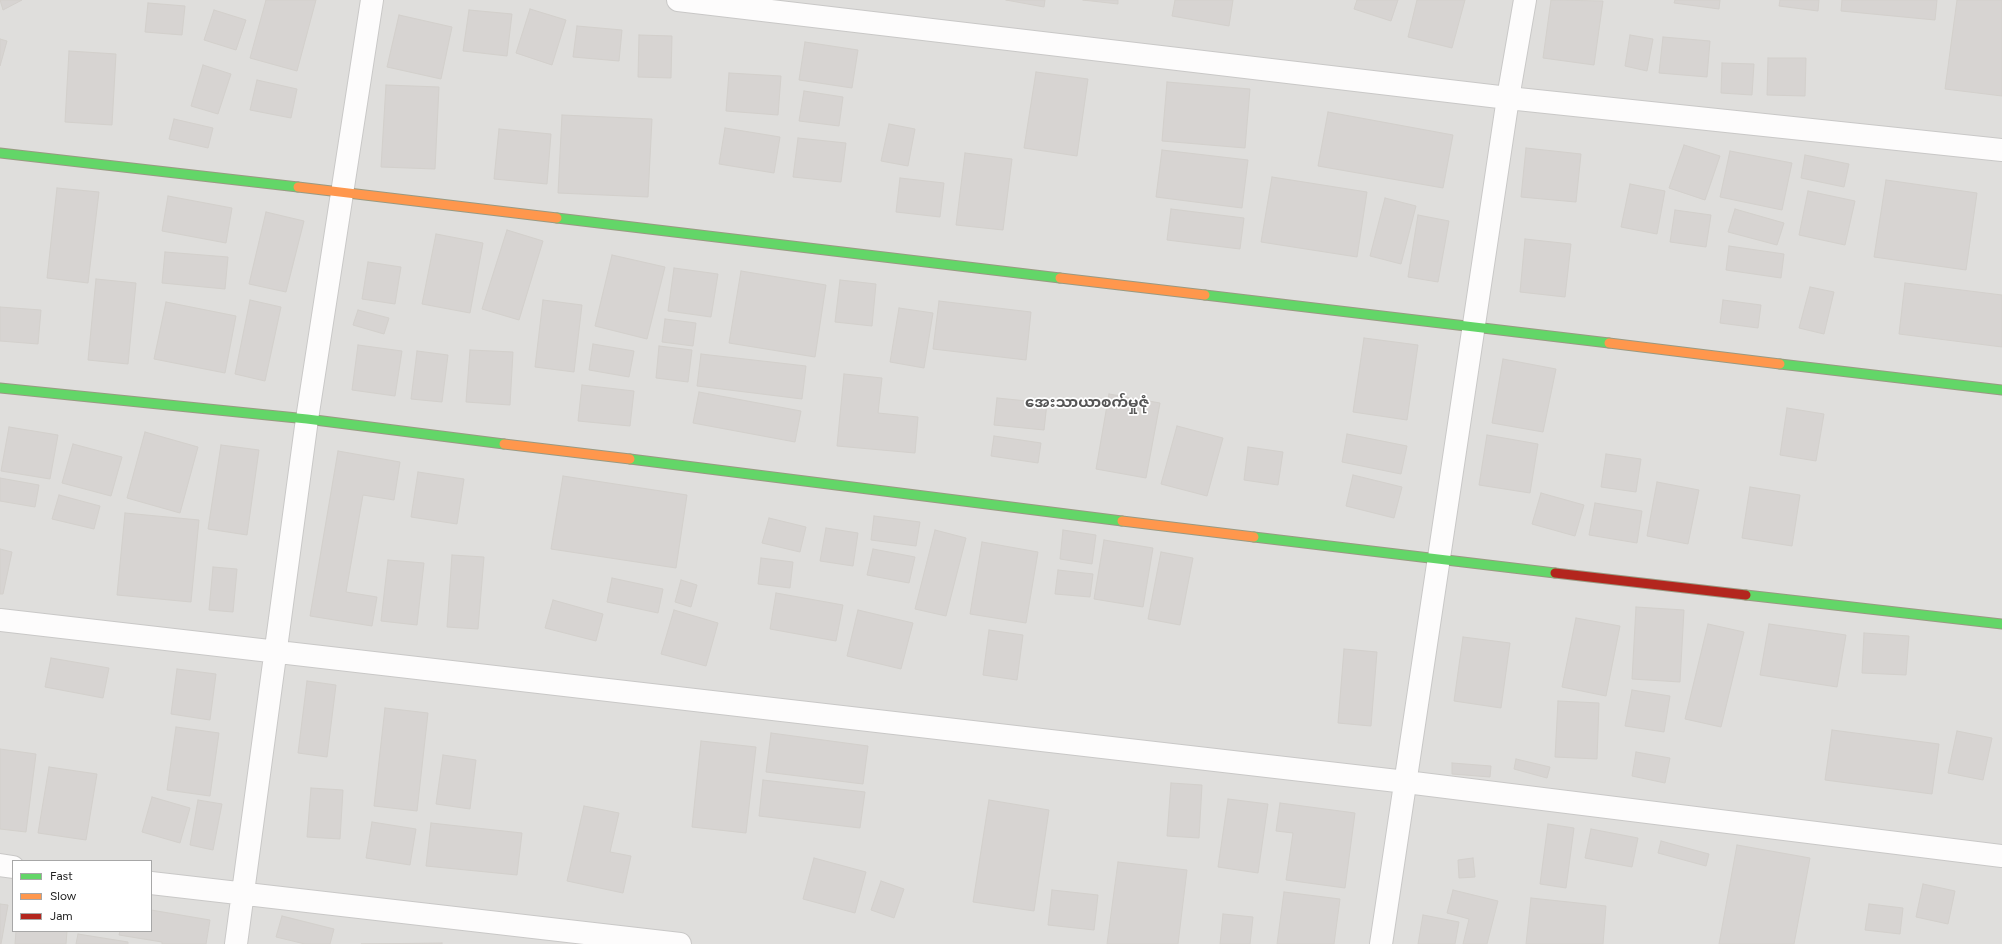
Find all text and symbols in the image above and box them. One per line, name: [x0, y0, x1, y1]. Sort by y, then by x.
district label: အေးသာယာစက်မှုဇုံ: [1025, 394, 1149, 412]
legend: [12, 860, 152, 932]
text: Fast: [50, 869, 73, 883]
text: Slow: [50, 889, 76, 903]
text: Jam: [50, 909, 73, 923]

